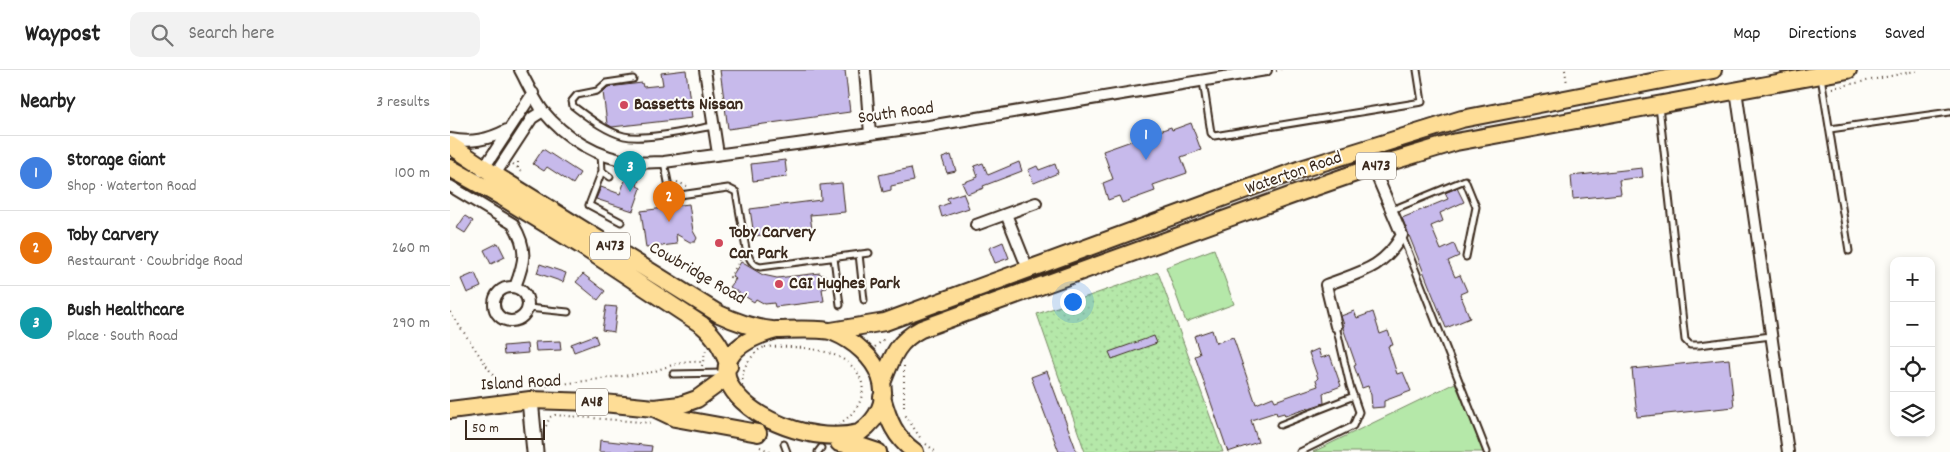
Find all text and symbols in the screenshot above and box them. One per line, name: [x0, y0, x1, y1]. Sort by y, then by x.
search box: [130, 12, 480, 57]
text: Waypost: [25, 18, 100, 52]
icon: search: [148, 21, 176, 49]
text: Search here: [188, 21, 274, 48]
text: Map: [1733, 22, 1760, 47]
text: Directions: [1788, 22, 1857, 47]
text: Saved: [1885, 22, 1925, 47]
text: Nearby: [20, 88, 75, 118]
text: 3 results: [376, 91, 430, 114]
place label: Bassetts Nissan: [634, 93, 743, 118]
street label: South Road: [856, 96, 936, 132]
marker: Bassetts Nissan: [618, 99, 630, 111]
pin: 1: [1130, 119, 1162, 160]
street label: Waterton Road: [1242, 146, 1346, 202]
text: Storage Giant: [67, 148, 166, 175]
pin: 3: [614, 151, 646, 192]
road number: A473: [1356, 152, 1396, 180]
text: 1: [34, 162, 38, 185]
text: 100 m: [394, 162, 430, 185]
text: Shop · Waterton Road: [67, 175, 196, 198]
pin: 2: [653, 181, 685, 222]
place label: Toby Carvery Car Park: [729, 221, 816, 267]
text: Toby Carvery: [67, 223, 158, 250]
road number: A473: [590, 232, 630, 260]
street label: Cowbridge Road: [644, 236, 750, 312]
text: 2: [33, 237, 40, 260]
text: 260 m: [392, 237, 430, 260]
marker: Toby Carvery Car Park: [713, 237, 725, 249]
text: Restaurant · Cowbridge Road: [67, 250, 243, 273]
map controls: [1890, 257, 1935, 437]
button: +: [1890, 257, 1935, 302]
place label: CGI Hughes Park: [789, 272, 901, 297]
marker: CGI Hughes Park: [773, 278, 785, 290]
your location: [1060, 289, 1086, 315]
text: Bush Healthcare: [67, 298, 184, 325]
button: −: [1890, 302, 1935, 347]
text: 3: [32, 312, 40, 335]
text: 290 m: [392, 312, 430, 335]
text: Place · South Road: [67, 325, 178, 348]
button: locate: [1890, 347, 1935, 392]
street label: Island Road: [480, 369, 562, 399]
road number: A48: [576, 388, 608, 416]
button: layers: [1890, 392, 1935, 437]
scale bar: [465, 417, 545, 440]
text: 50 m: [472, 419, 499, 439]

